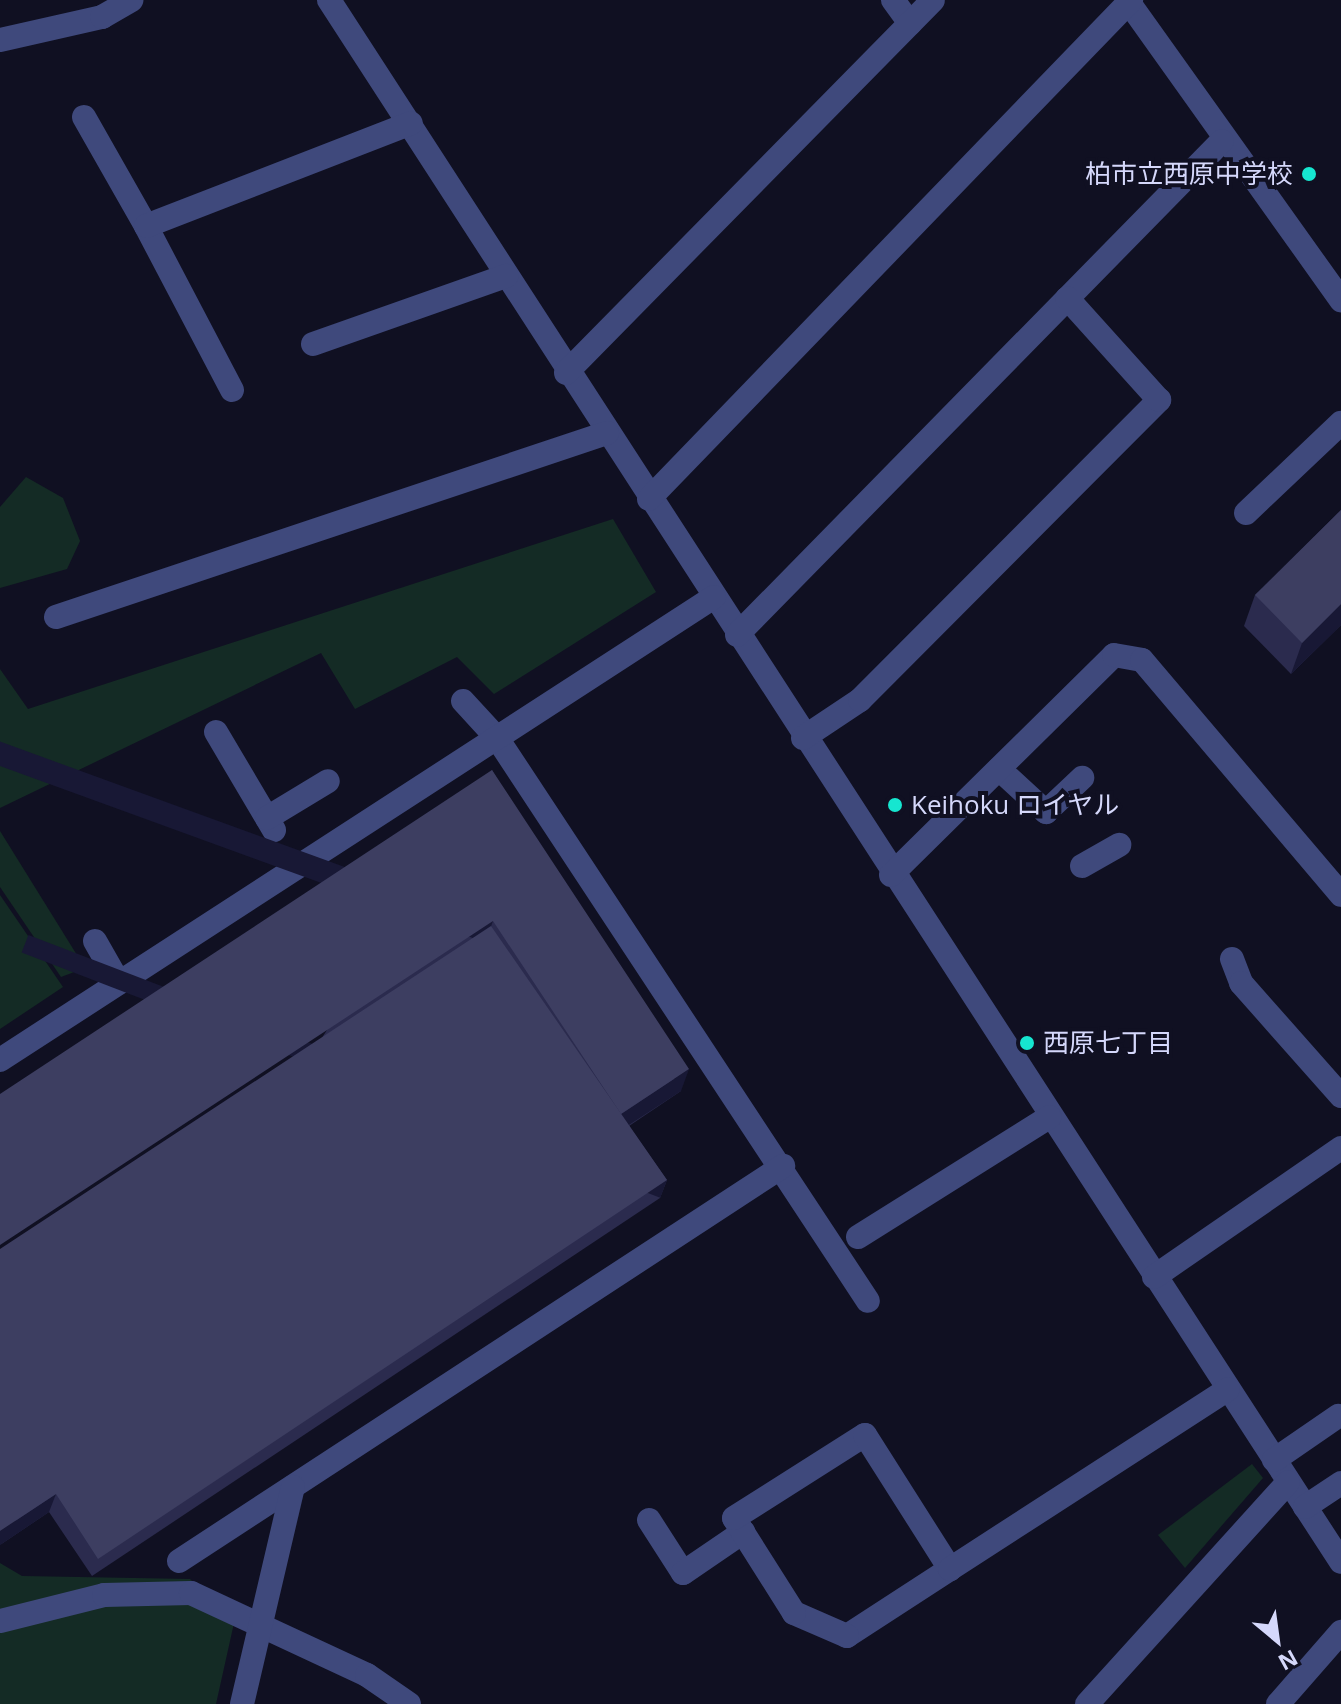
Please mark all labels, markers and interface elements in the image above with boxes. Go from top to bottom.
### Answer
place label: 柏市立西原中学校 [1085,158,1293,190]
marker: 柏市立西原中学校 [1300,165,1318,183]
place label: Keihoku ロイヤル [911,789,1120,821]
marker: Keihoku ロイヤル [886,796,904,814]
place label: 西原七丁目 [1043,1027,1173,1059]
marker: 西原七丁目 [1018,1034,1036,1052]
north arrow [1237,1600,1317,1680]
text: N [1274,1644,1304,1678]

